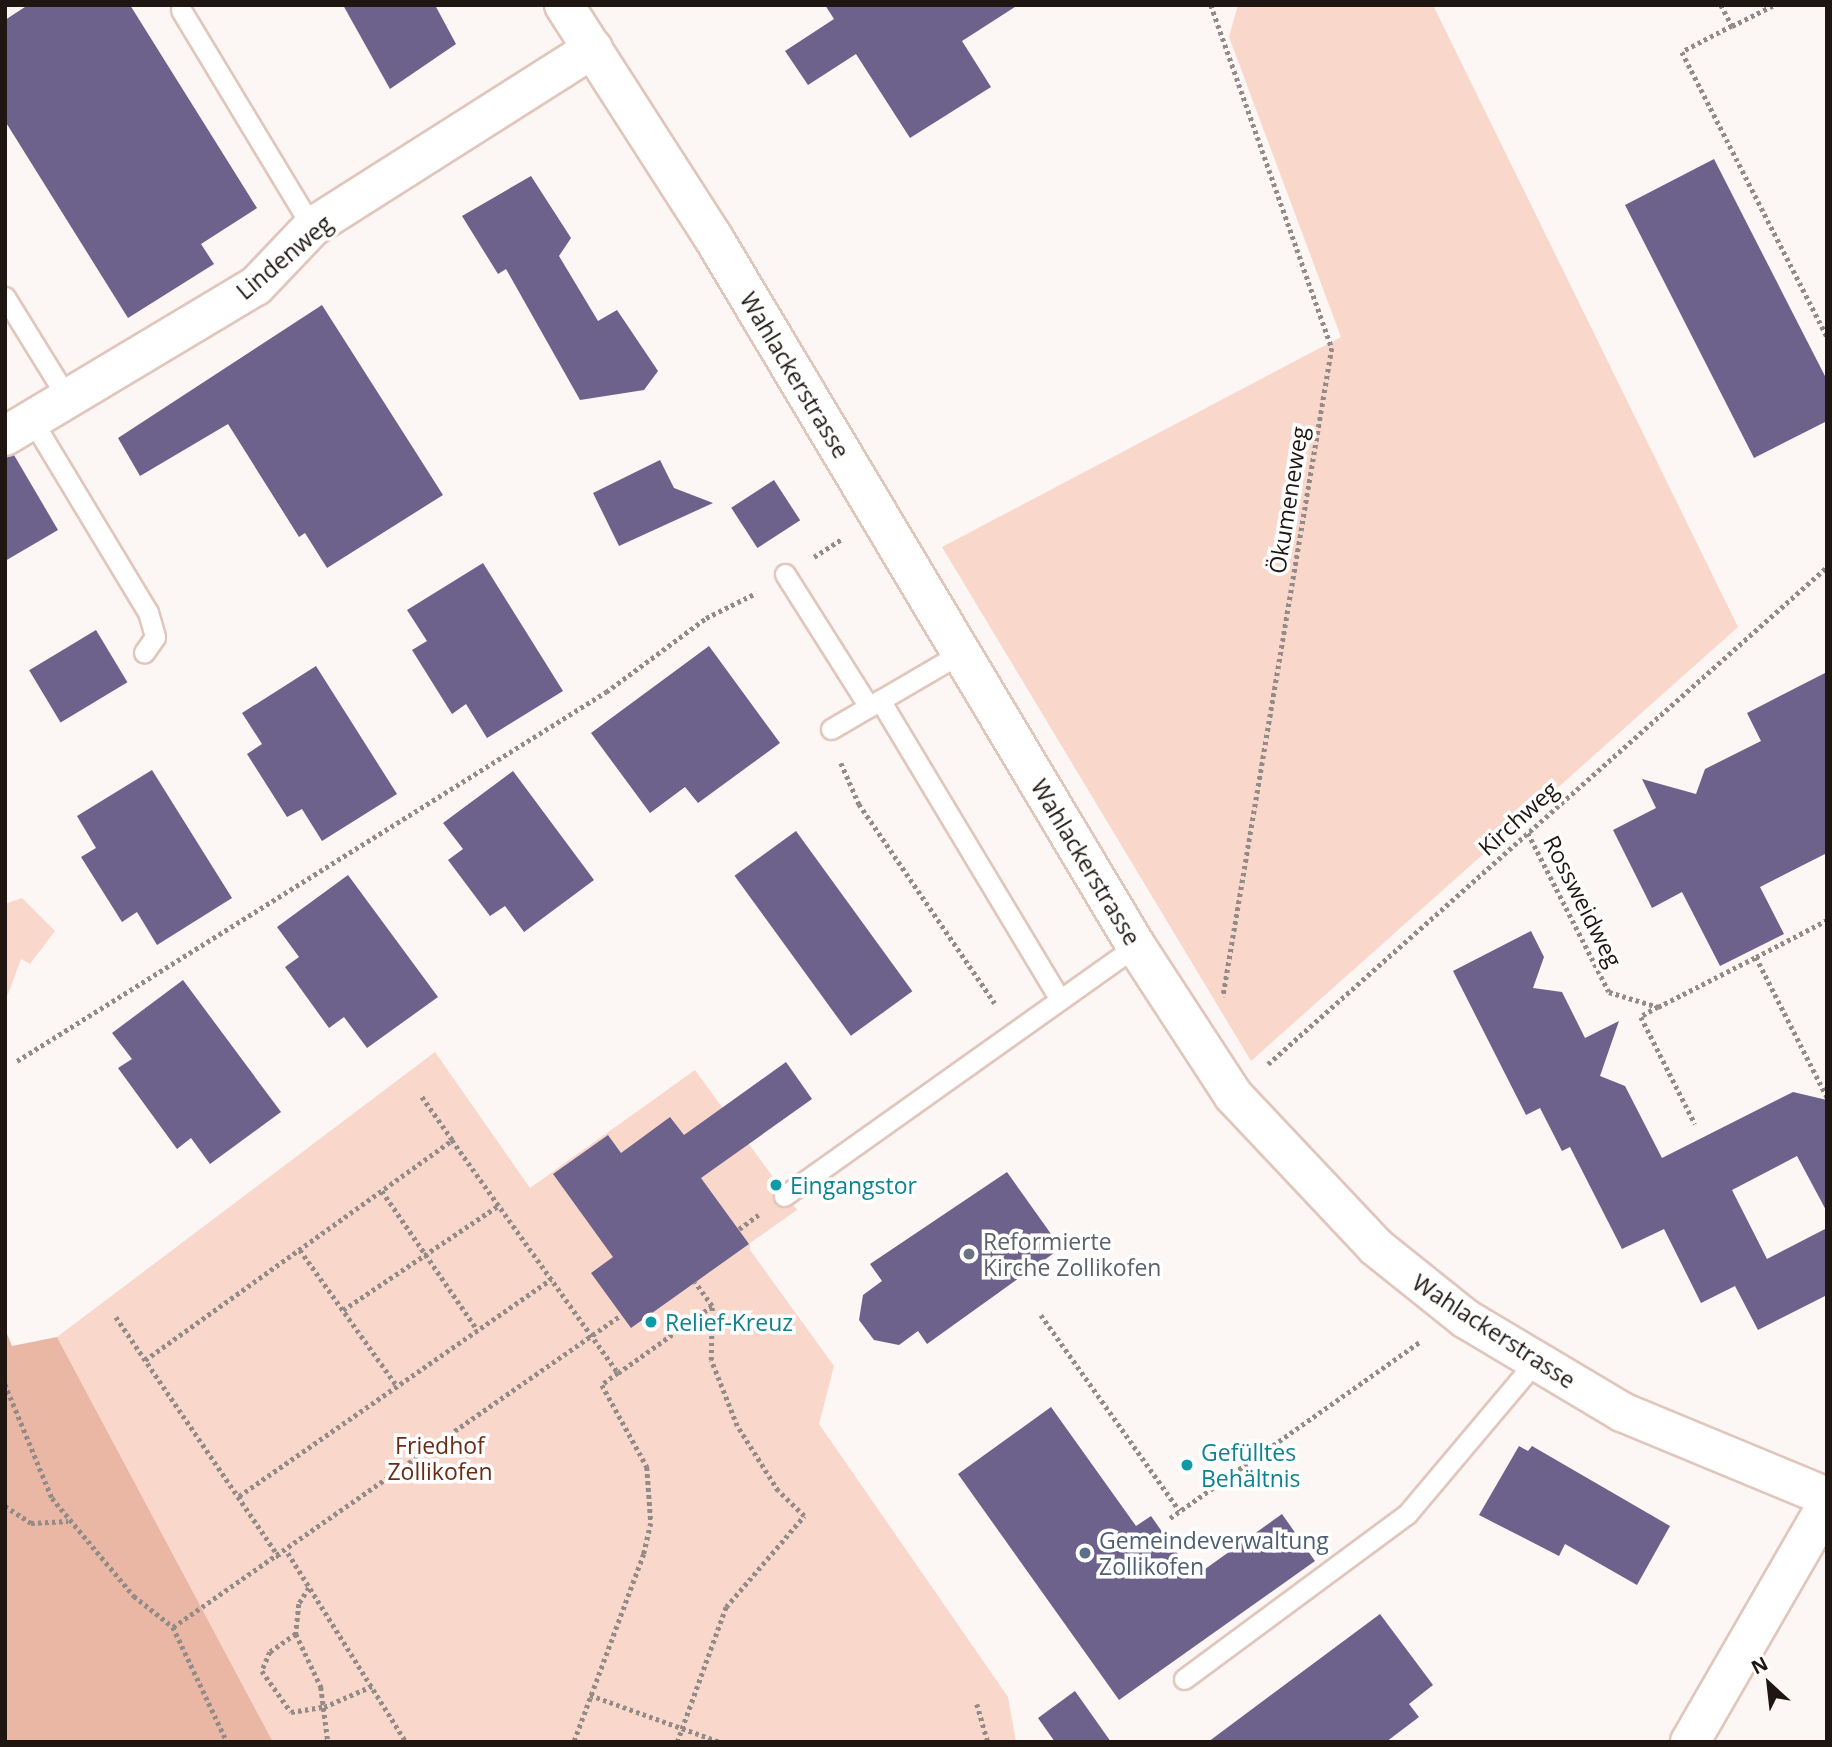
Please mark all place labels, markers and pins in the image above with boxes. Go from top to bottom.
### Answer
place label: Eingangstor [790,1171,917,1199]
marker: Eingangstor [768,1177,784,1193]
place label: Reformierte Kirche Zollikofen [983,1227,1161,1281]
marker: Reformierte Kirche Zollikofen [961,1246,977,1262]
place label: Relief-Kreuz [665,1308,793,1336]
marker: Relief-Kreuz [643,1314,659,1330]
place label: Gefülltes Behältnis [1201,1438,1301,1492]
marker: Gefülltes Behältnis [1179,1457,1195,1473]
place label: Gemeindeverwaltung Zollikofen [1099,1526,1329,1580]
marker: Gemeindeverwaltung Zollikofen [1077,1545,1093,1561]

